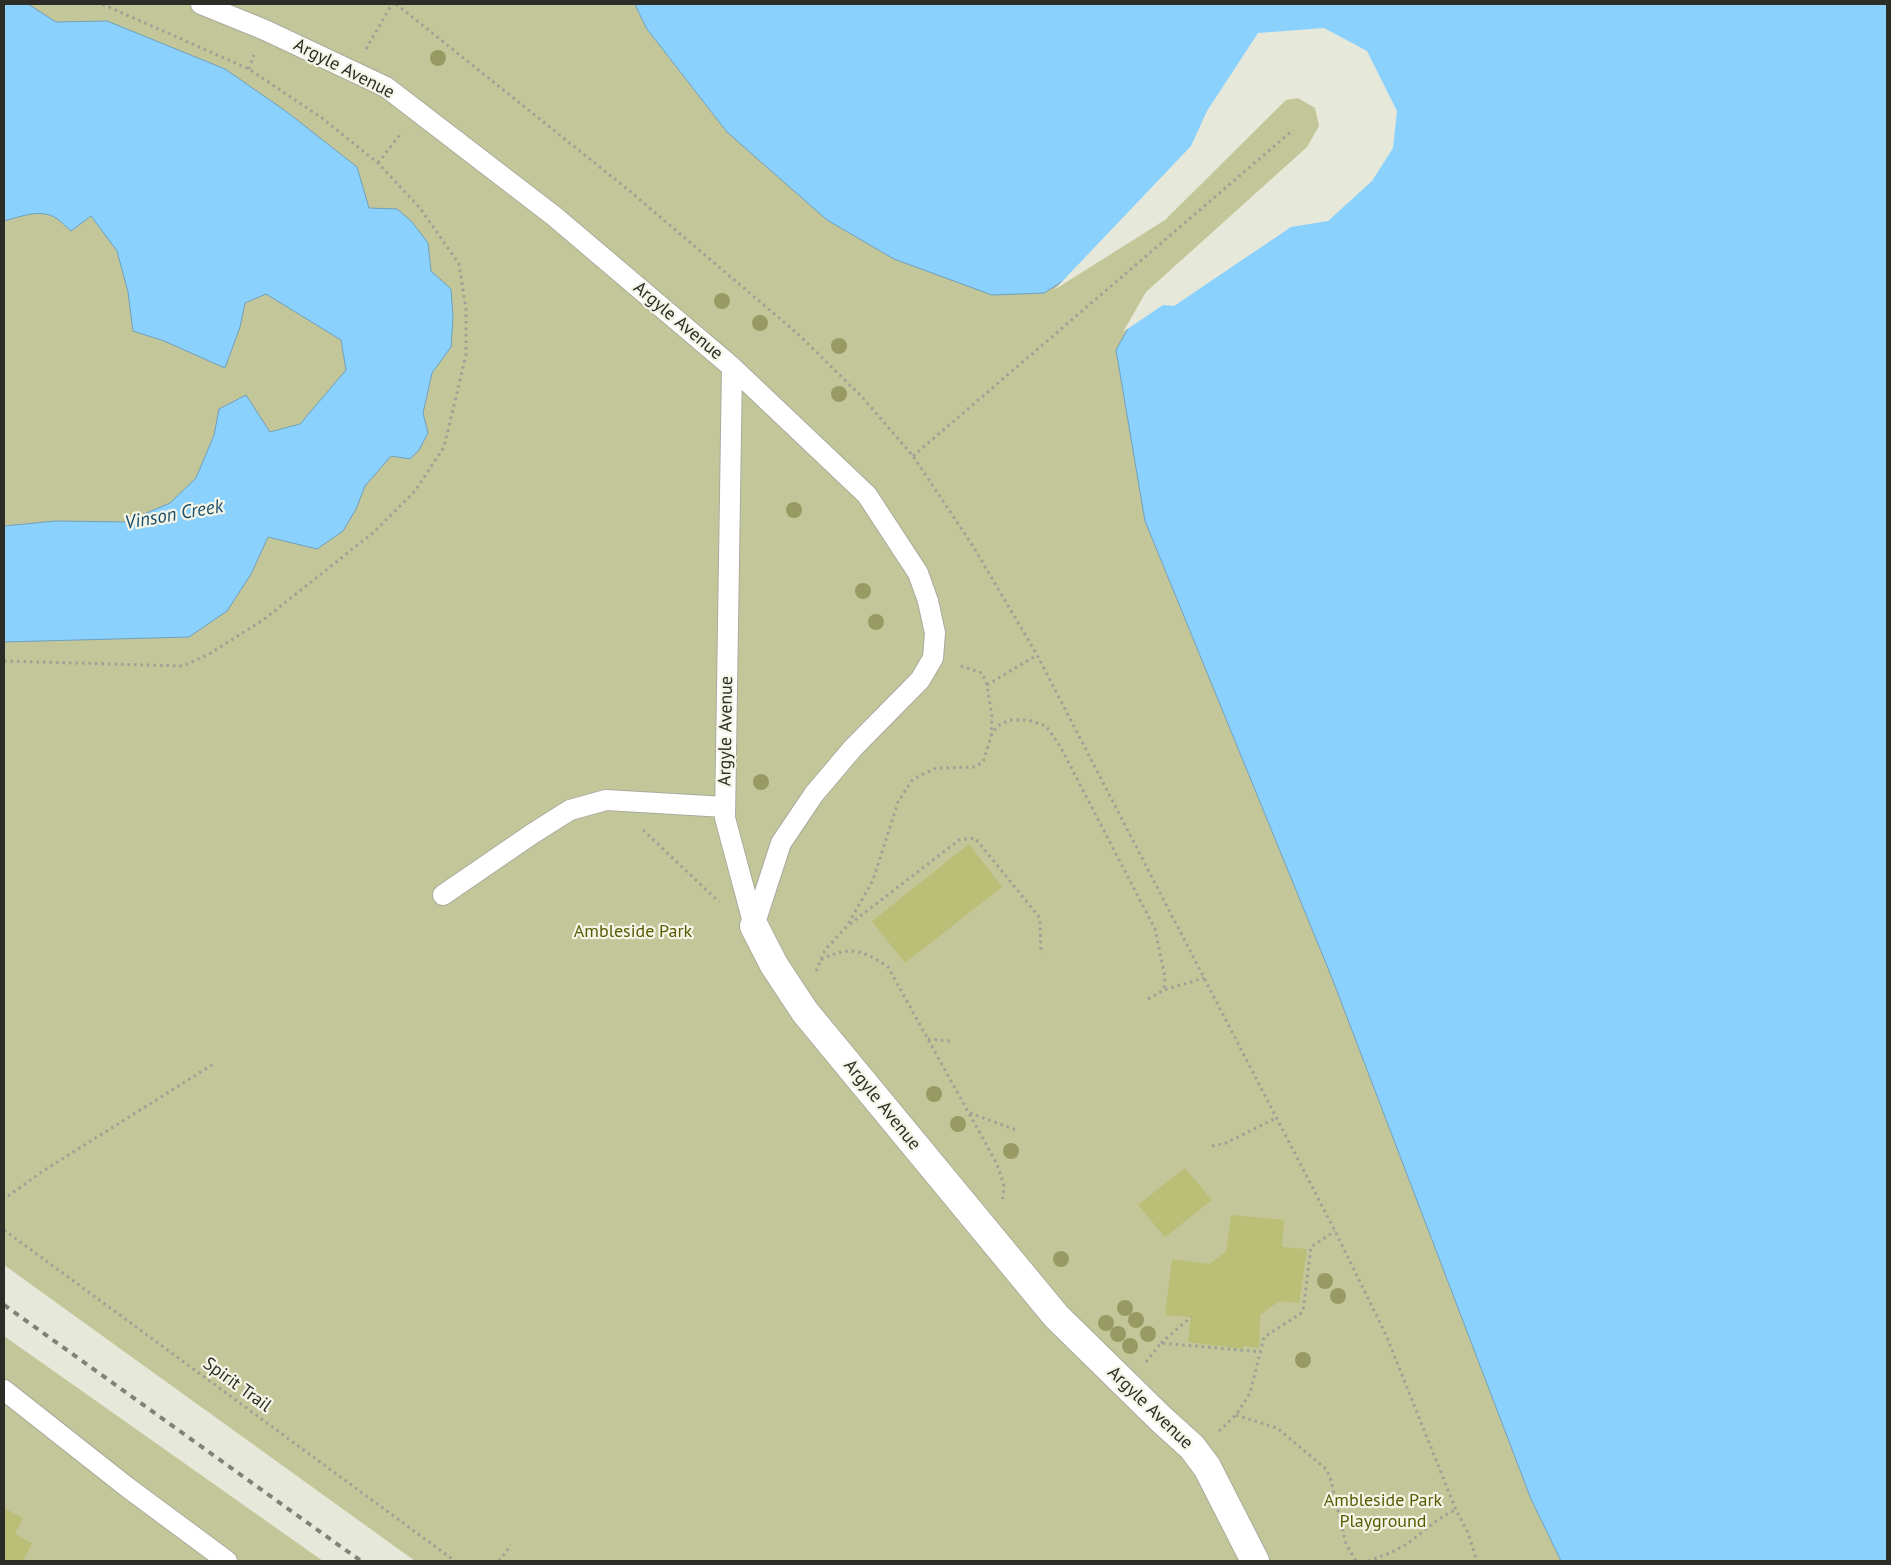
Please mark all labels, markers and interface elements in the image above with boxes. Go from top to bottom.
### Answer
street label: Argyle Avenue [290,34,398,104]
street label: Argyle Avenue [629,277,727,365]
water label: Vinson Creek [123,495,225,535]
street label: Argyle Avenue [714,676,738,786]
park label: Ambleside Park [574,921,692,943]
street label: Argyle Avenue [839,1055,925,1155]
street label: Spirit Trail [199,1353,275,1417]
street label: Argyle Avenue [1103,1362,1197,1454]
park label: Ambleside Park Playground [1324,1490,1442,1532]

